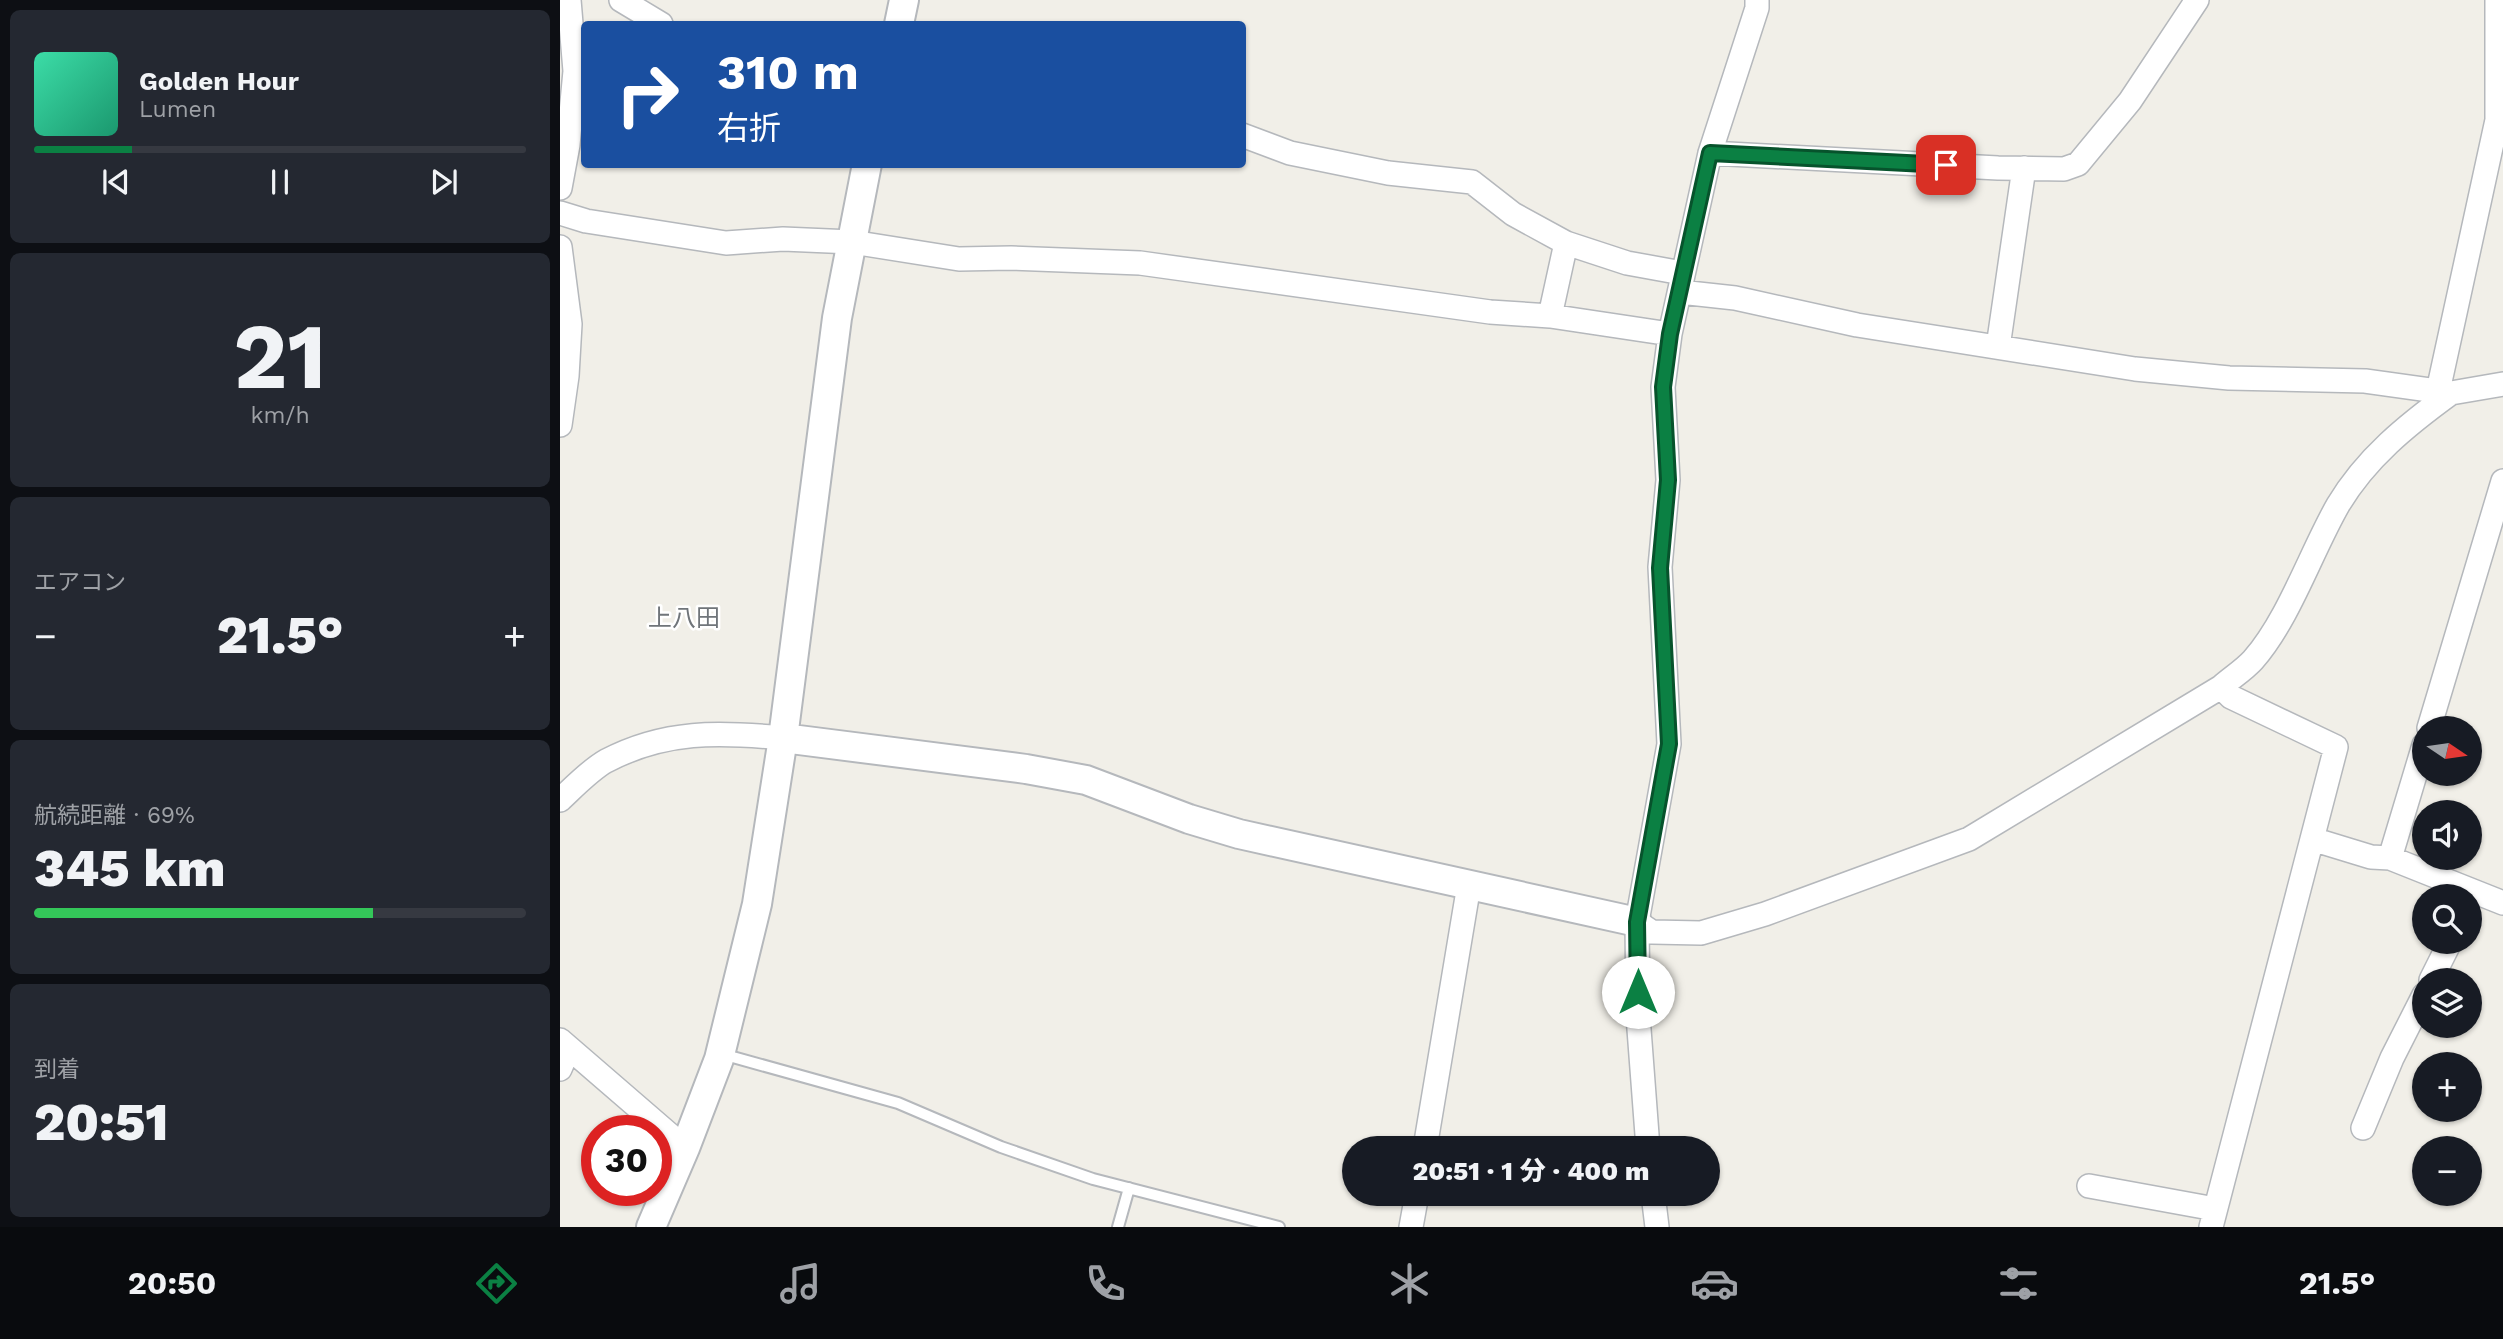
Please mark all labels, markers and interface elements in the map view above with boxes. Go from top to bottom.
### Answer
text: 310 m [717,43,859,101]
icon: right [602,49,693,140]
text: Golden Hour [139,66,299,96]
text: Lumen [139,96,216,123]
text: 右折 [717,109,781,147]
pin [1916,135,1976,195]
icon: arrive [1927,146,1965,184]
icon: previous [97,163,135,201]
icon: pause [261,163,299,201]
icon: next [425,163,463,201]
text: 21 [233,303,327,410]
text: km/h [250,402,310,429]
text: エアコン [34,569,126,596]
district label: 上八田 [648,604,720,632]
text: 21.5° [217,605,343,666]
text: − [34,614,57,658]
text: + [503,614,526,658]
north arrow [2412,716,2482,786]
map controls [2412,716,2482,1206]
button: sound [2412,800,2482,870]
text: 航続距離 · 69% [34,802,195,829]
text: 345 km [34,838,226,899]
button: search [2412,884,2482,954]
position arrow [1601,955,1675,1029]
button: layers [2412,968,2482,1038]
button: + [2412,1052,2482,1122]
text: 到着 [34,1056,80,1083]
text: 20:51 [34,1092,168,1153]
speed limit sign: 30 [581,1115,672,1206]
button: − [2412,1136,2482,1206]
text: 20:51 · 1 分 · 400 m [1413,1156,1649,1186]
icon: directions [472,1259,521,1308]
icon: music [776,1259,825,1308]
icon: phone [1081,1259,1130,1308]
icon: climate [1385,1259,1434,1308]
icon: car [1690,1259,1739,1308]
icon: filters [1994,1259,2043,1308]
text: 20:50 [128,1264,216,1302]
text: 21.5° [2299,1264,2375,1302]

